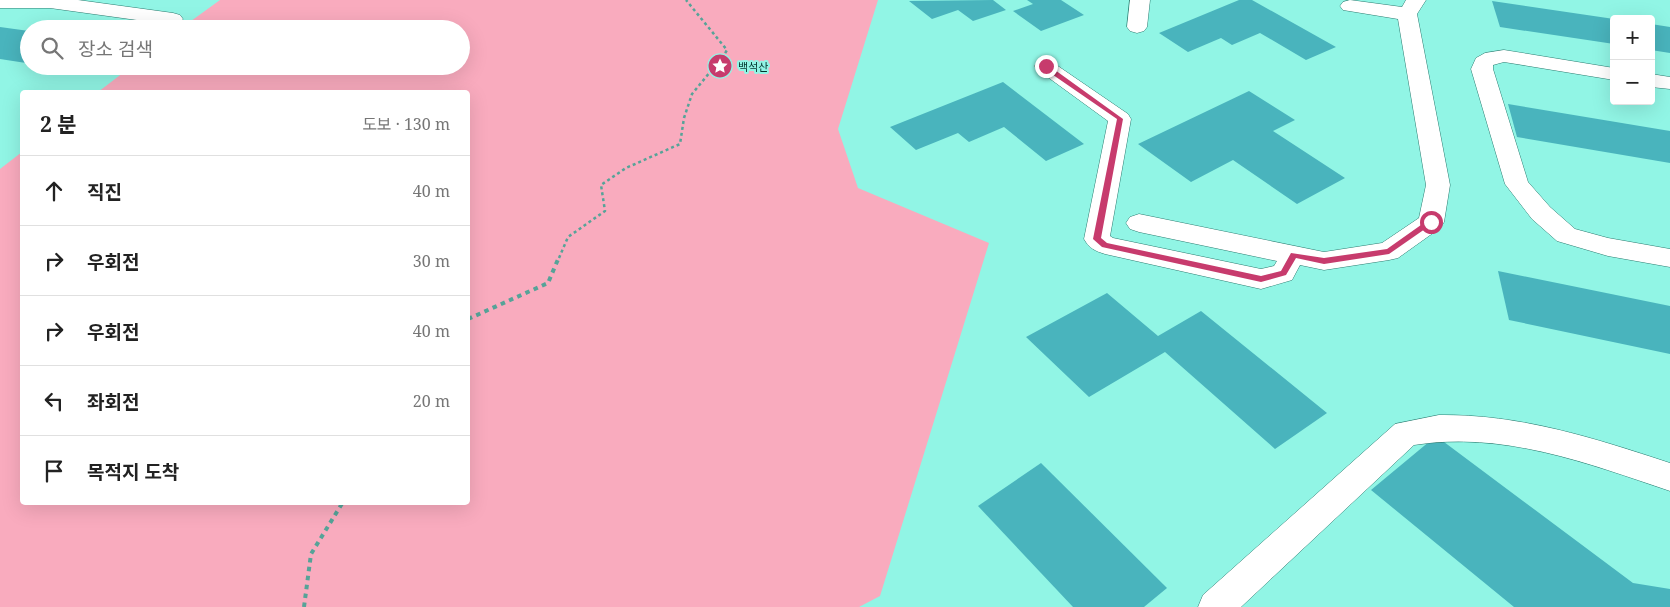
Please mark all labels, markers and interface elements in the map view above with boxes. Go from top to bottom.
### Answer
map controls [1610,15,1655,105]
button: + [1610,15,1655,60]
search box [20,20,470,75]
icon: search [38,34,66,62]
text: 장소 검색 [78,36,153,62]
place icon: 백석산 [707,53,733,79]
route end [1035,55,1058,78]
place label: 백석산 [738,59,768,74]
button: − [1610,60,1655,105]
text: 2 분 [40,110,77,138]
text: 도보 · 130 m [362,113,450,135]
icon: ahead [40,177,68,205]
text: 직진 [87,179,122,205]
text: 40 m [413,180,450,202]
route start [1420,211,1443,234]
icon: right [40,247,68,275]
text: 우회전 [87,249,139,275]
text: 30 m [413,250,450,272]
icon: right [40,317,68,345]
text: 우회전 [87,319,139,345]
text: 40 m [413,320,450,342]
icon: left [40,387,68,415]
text: 좌회전 [87,389,139,415]
text: 20 m [413,390,450,412]
icon: arrive [40,457,68,485]
text: 목적지 도착 [87,459,179,485]

